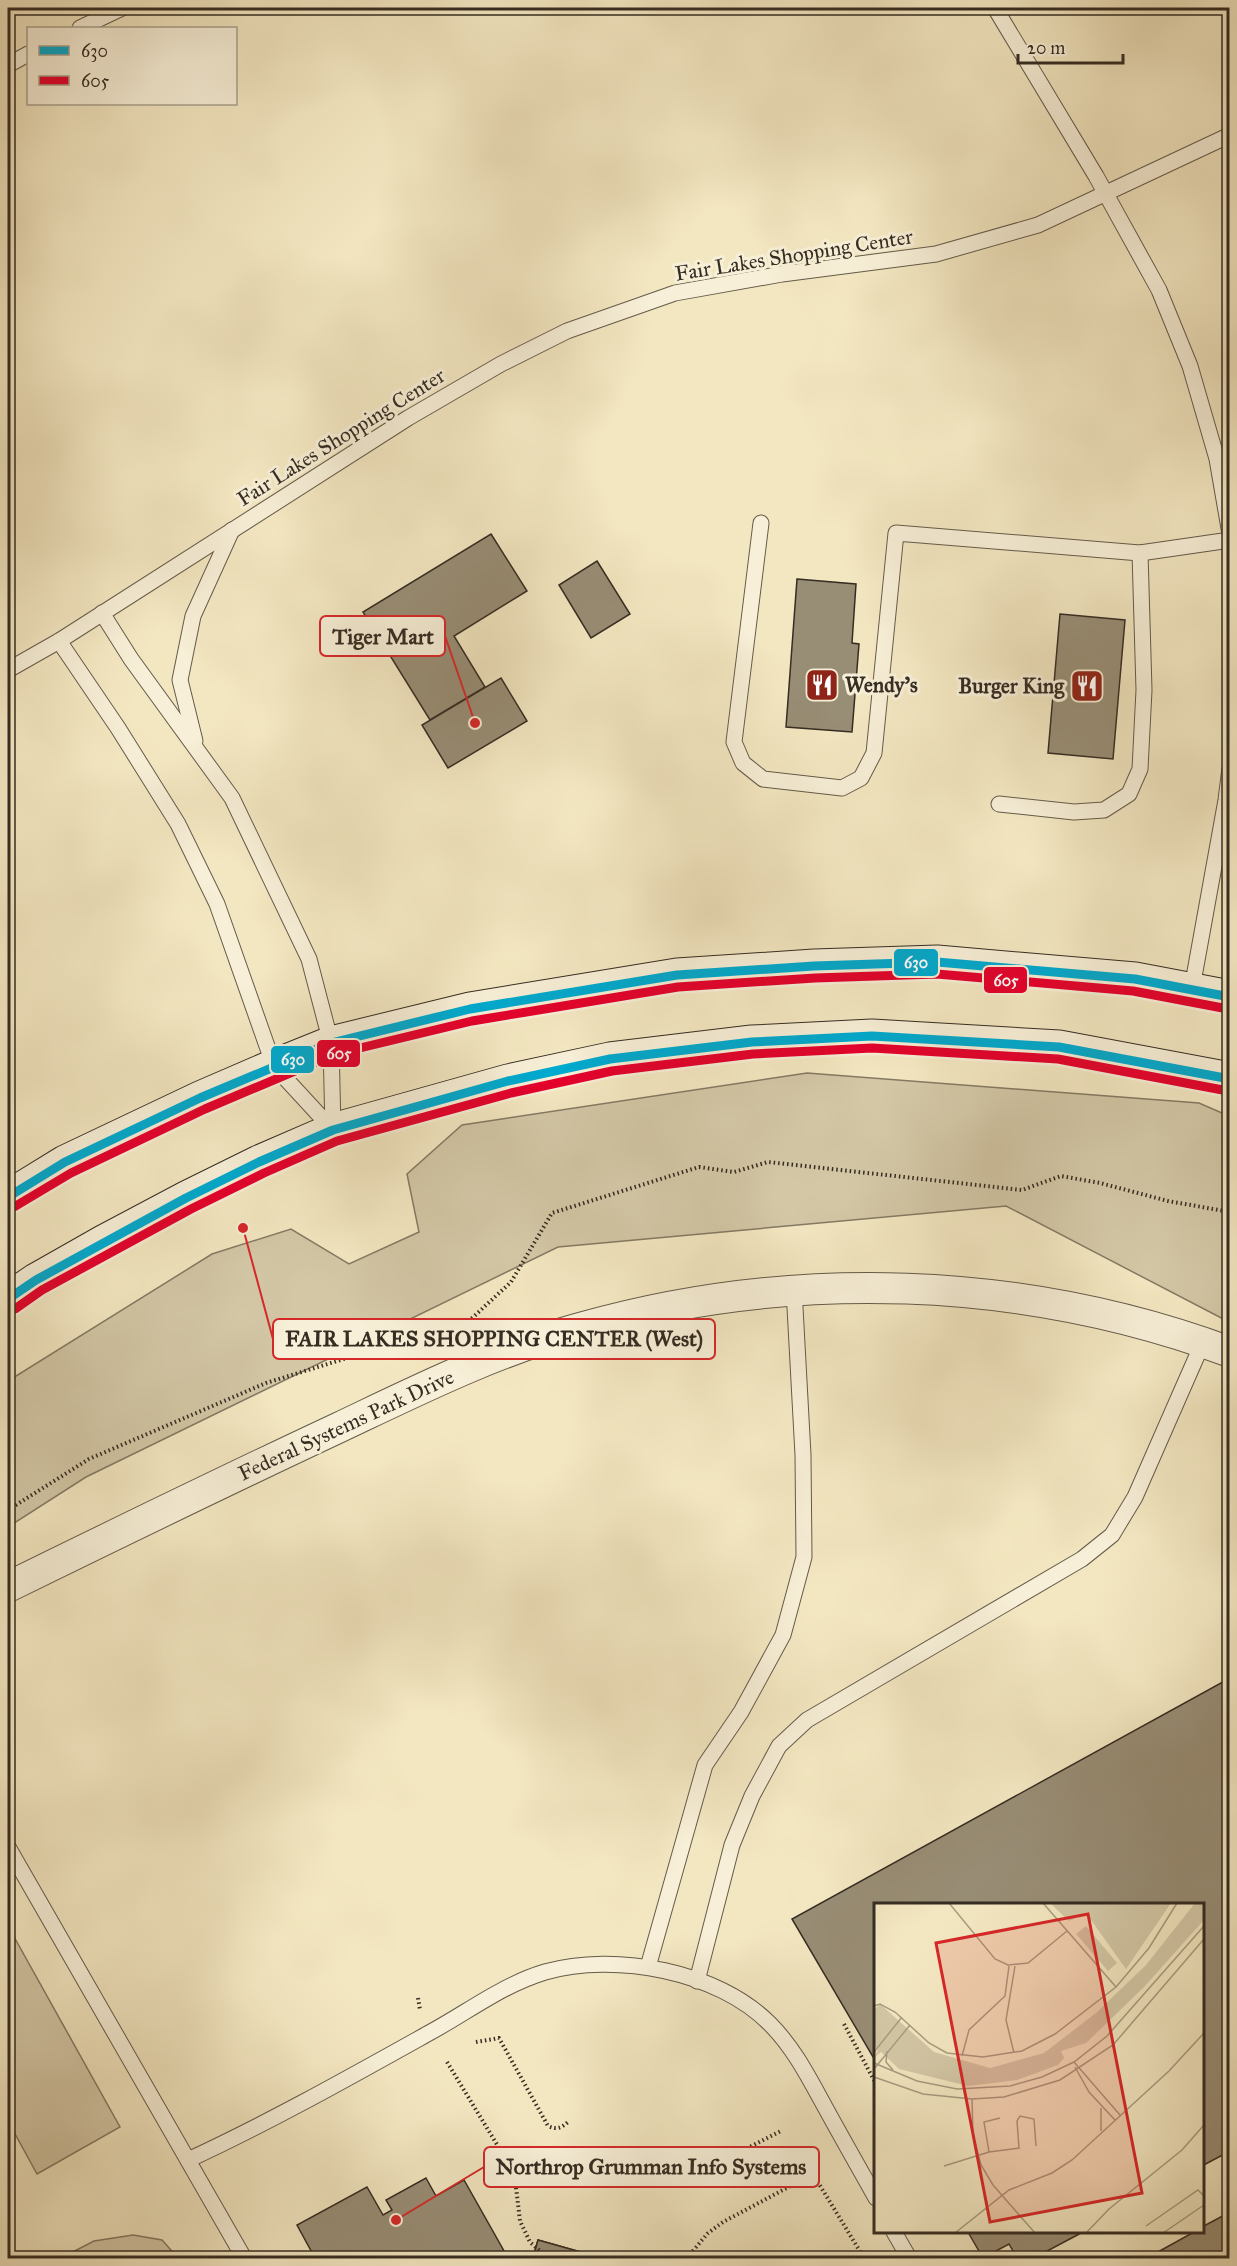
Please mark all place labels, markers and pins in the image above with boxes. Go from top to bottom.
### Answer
callout: Tiger Mart [320,616,445,656]
restaurant icon: Wendy's [804,667,840,703]
restaurant icon: Burger King [1069,668,1105,704]
place label: Wendy's [845,672,918,698]
place label: Burger King [958,673,1065,699]
callout: FAIR LAKES SHOPPING CENTER (West) [273,1319,715,1359]
callout: Northrop Grumman Info Systems [484,2147,819,2187]

